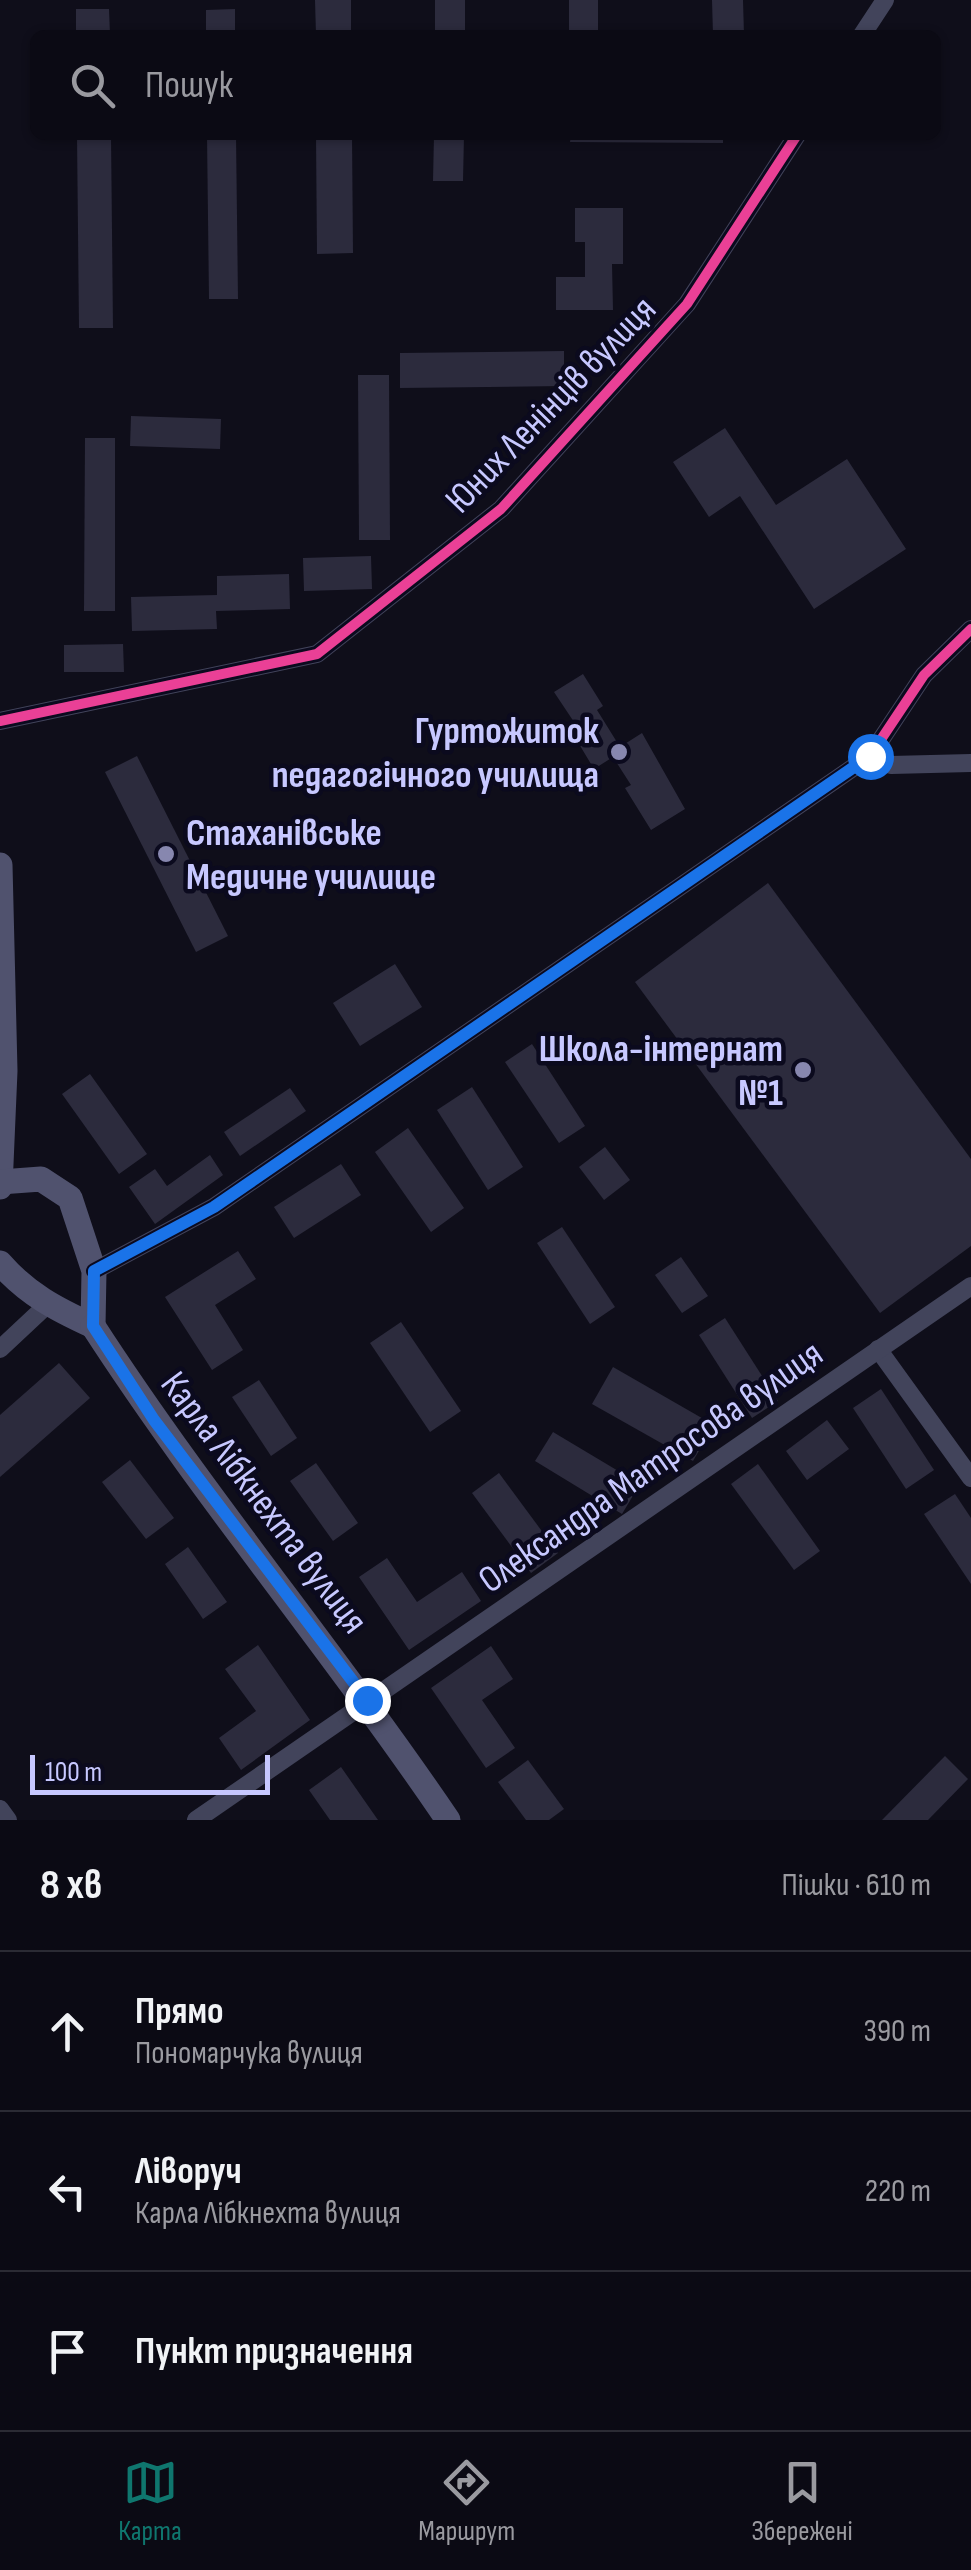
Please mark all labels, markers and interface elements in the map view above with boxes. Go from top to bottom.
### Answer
search box [30,30,941,140]
icon: search [65,58,120,113]
text: Пошук [145,63,233,108]
street label: Юних Ленінців вулиця [436,288,666,523]
place label: Гуртожиток педагогічного училища [272,709,599,798]
route start [848,734,894,780]
marker: Гуртожиток педагогічного училища [608,741,630,763]
place label: Стаханівське Медичне училище [186,811,436,900]
marker: Стаханівське Медичне училище [155,843,177,865]
place label: Школа-інтернат №1 [539,1027,783,1116]
marker: Школа-інтернат №1 [792,1059,814,1081]
street label: Олександра Матросова вулиця [470,1331,831,1603]
street label: Карла Лібкнехта вулиця [151,1363,377,1643]
route end [345,1678,391,1724]
scale bar [30,1750,270,1794]
text: 100 m [45,1756,102,1789]
text: 8 хв [40,1860,102,1911]
text: Пішки · 610 m [781,1866,931,1905]
text: Прямо [135,1989,224,2034]
icon: ahead [40,2004,95,2059]
text: 390 m [864,2012,931,2051]
text: Пономарчука вулиця [135,2034,363,2073]
text: Ліворуч [135,2149,242,2194]
icon: left [40,2164,95,2219]
text: 220 m [865,2172,931,2211]
text: Карла Лібкнехта вулиця [135,2194,401,2233]
icon: arrive [40,2324,95,2379]
text: Пункт призначення [135,2329,413,2374]
tab: Карта [118,2455,182,2548]
tab: Маршрут [418,2455,515,2548]
tab: Збережені [752,2455,853,2548]

